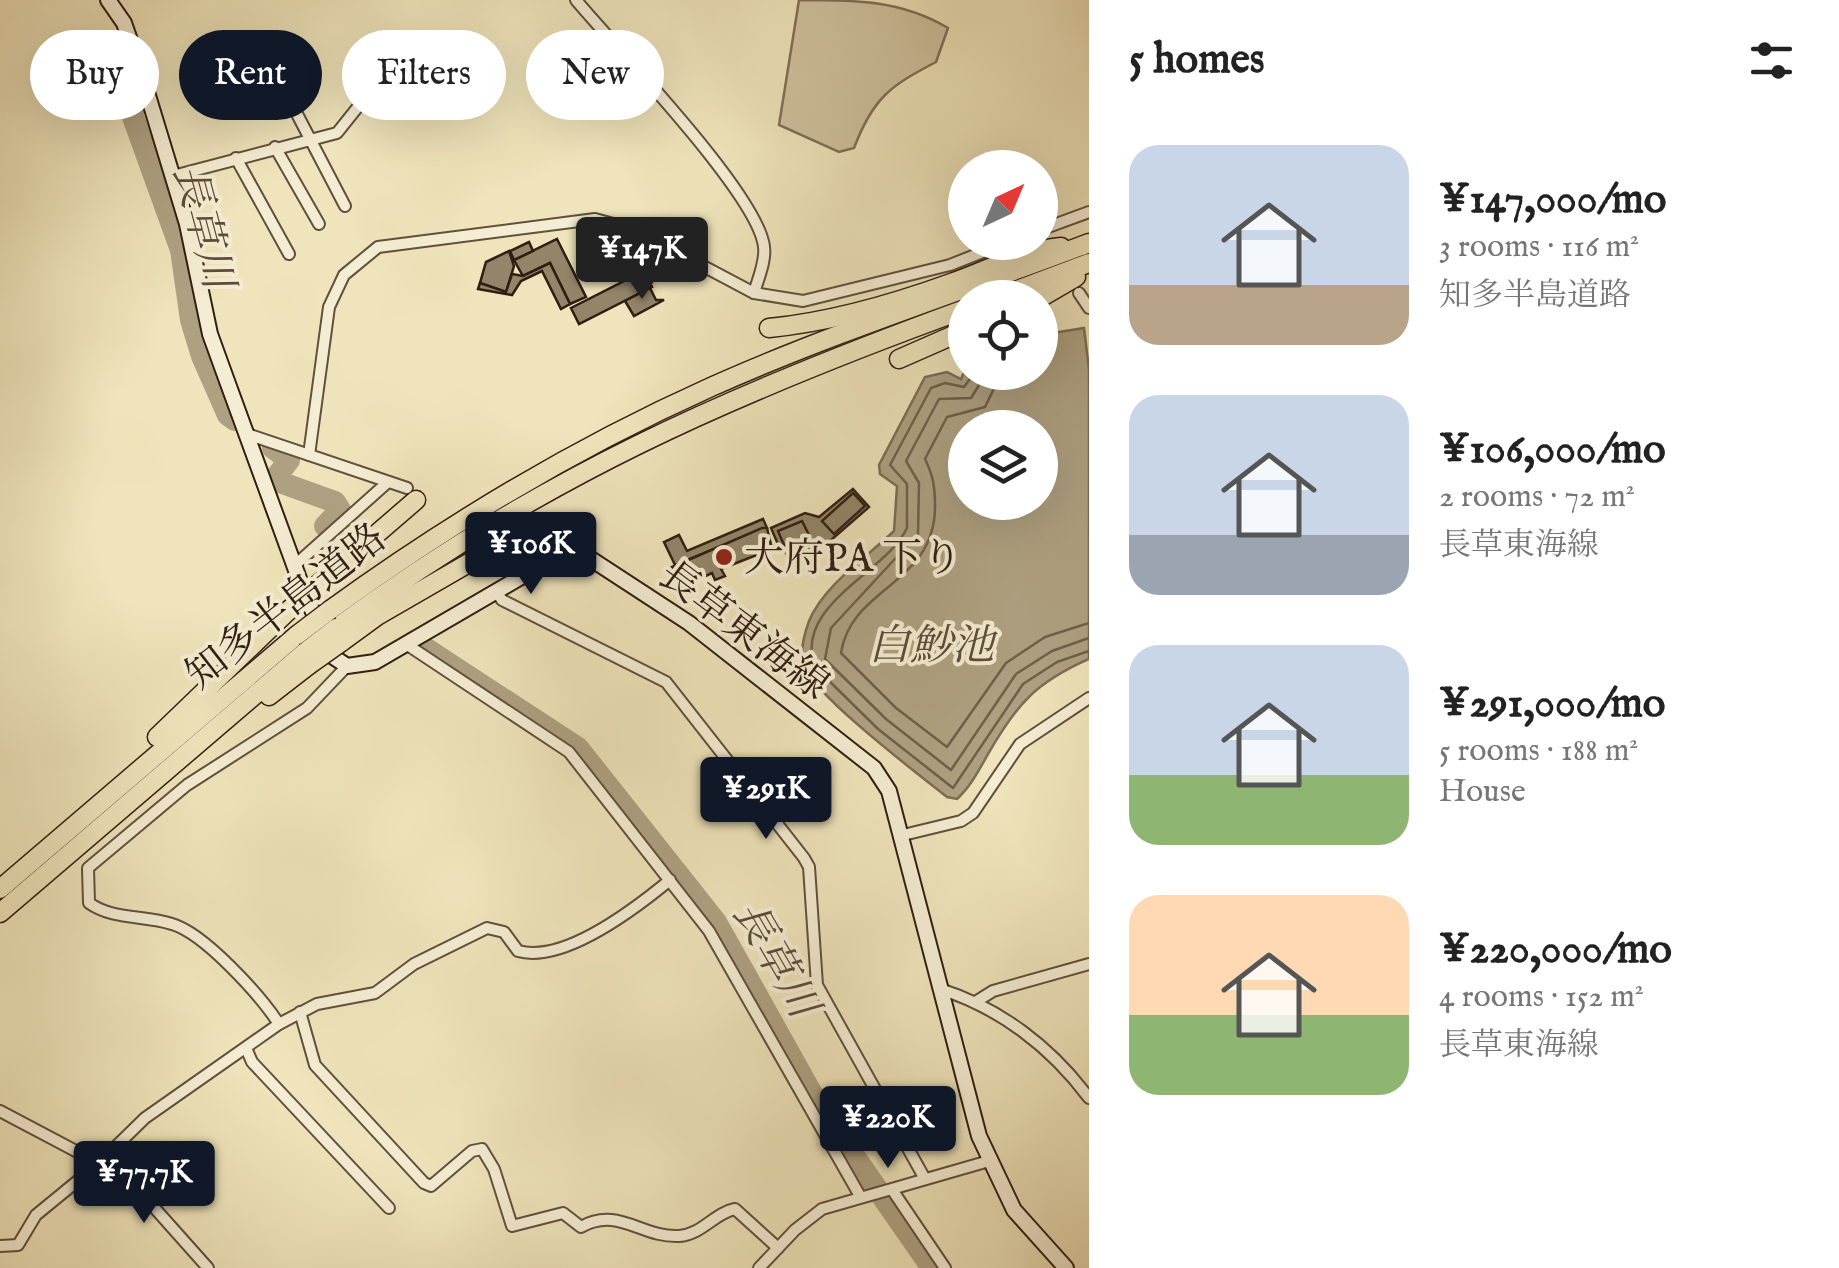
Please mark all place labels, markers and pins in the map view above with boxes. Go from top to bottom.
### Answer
pin: ¥147K [572,217,712,302]
pin: ¥106K [461,512,601,597]
place label: 大府PA 下り [744,535,962,586]
marker: 大府PA 下り [713,546,735,568]
pin: ¥291K [696,757,836,842]
pin: ¥220K [818,1086,958,1171]
pin: ¥77.7K [63,1141,225,1226]

